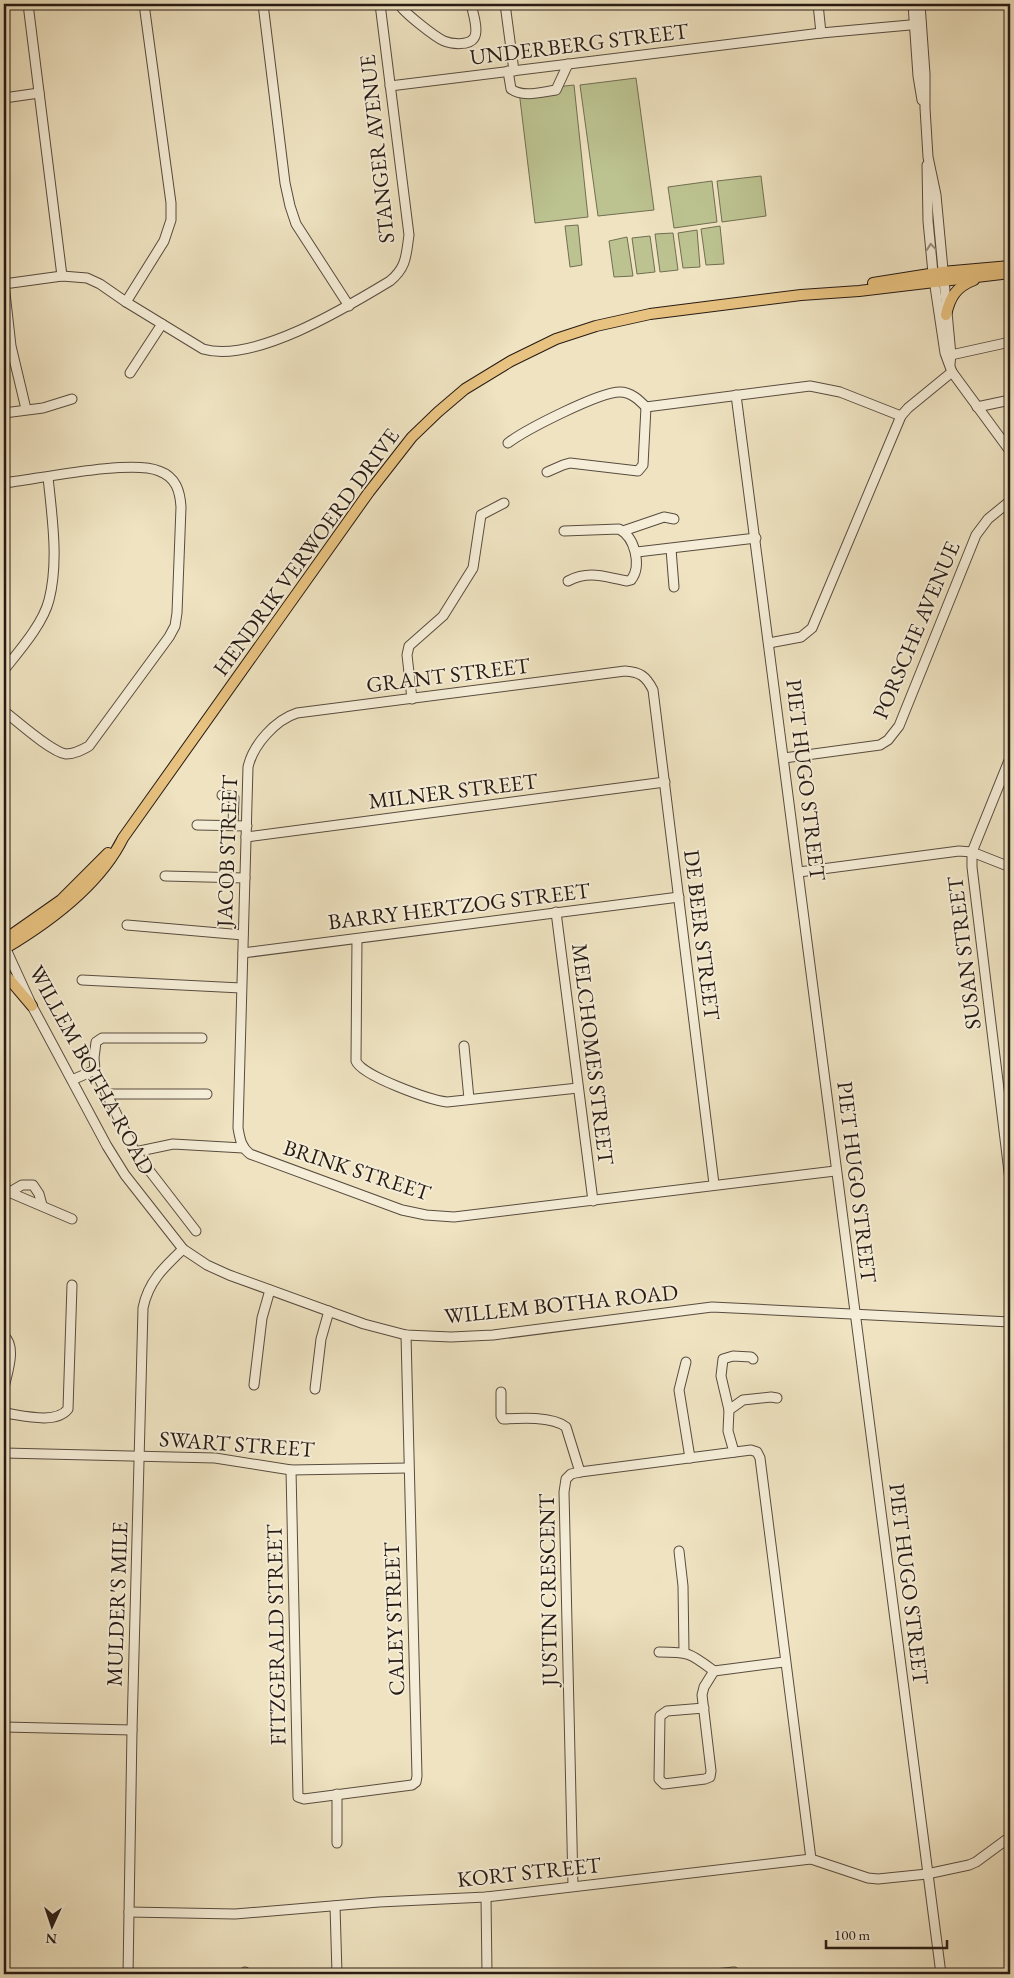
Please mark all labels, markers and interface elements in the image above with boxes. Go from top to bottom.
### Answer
street label: UNDERBERG STREET [468,16,690,72]
street label: STANGER AVENUE [353,53,401,245]
one-way arrow [926,243,937,251]
street label: HENDRIK VERWOERD DRIVE [206,422,406,682]
street label: PORSCHE AVENUE [865,537,967,723]
street label: GRANT STREET [365,651,532,699]
street label: PIET HUGO STREET [779,678,833,883]
street label: MILNER STREET [367,766,540,816]
street label: JACOB STREET [210,774,244,929]
street label: DE BEER STREET [677,848,727,1022]
street label: BARRY HERTZOG STREET [326,875,592,936]
street label: SUSAN STREET [940,875,988,1031]
street label: MELCHOMES STREET [565,942,621,1166]
street label: WILLEM BOTHA ROAD [22,960,162,1180]
street label: PIET HUGO STREET [830,1080,884,1285]
street label: BRINK STREET [280,1133,435,1208]
street label: WILLEM BOTHA ROAD [443,1277,679,1331]
street label: SWART STREET [158,1424,316,1464]
street label: PIET HUGO STREET [882,1482,936,1687]
street label: JUSTIN CRESCENT [532,1493,564,1688]
street label: MULDER'S MILE [100,1521,134,1687]
street label: FITZGERALD STREET [260,1524,292,1746]
street label: CALEY STREET [377,1542,411,1696]
street label: KORT STREET [456,1850,603,1894]
north arrow [28,1900,78,1950]
scale bar [826,1918,948,1950]
text: 100 m [834,1925,871,1944]
text: N [45,1930,57,1948]

